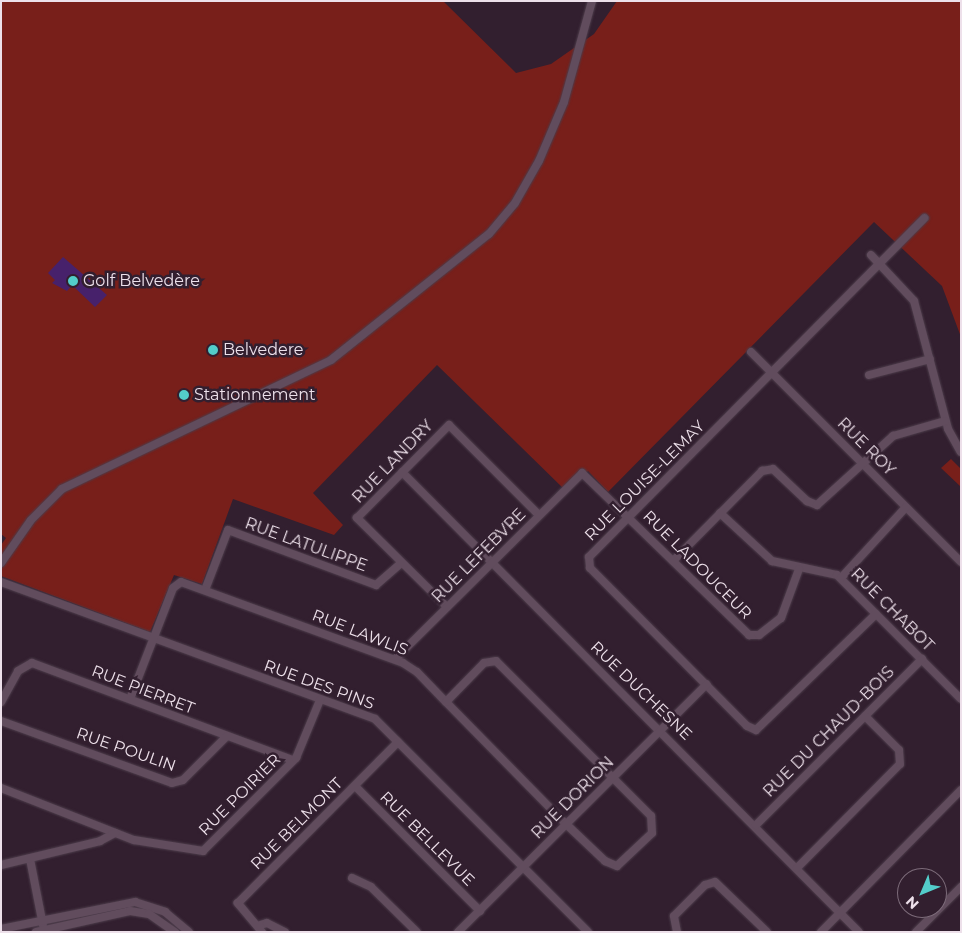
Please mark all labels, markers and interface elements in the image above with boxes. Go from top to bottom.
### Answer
place label: Golf Belvedère [83,271,200,291]
marker: Golf Belvedère [67,275,79,287]
place label: Belvedere [223,340,304,360]
marker: Belvedere [207,344,219,356]
place label: Stationnement [194,385,316,405]
marker: Stationnement [178,389,190,401]
street label: RUE ROY [833,414,899,480]
street label: RUE LANDRY [349,417,437,507]
street label: RUE LOUISE-LEMAY [581,417,709,545]
street label: RUE LEFEBVRE [428,505,530,607]
street label: RUE LADOUCEUR [639,507,755,623]
street label: RUE LATULIPPE [242,514,370,576]
street label: RUE CHABOT [847,565,937,655]
street label: RUE LAWLIS [309,606,411,660]
street label: RUE DUCHESNE [586,638,696,744]
street label: RUE DES PINS [261,656,377,714]
street label: RUE PIERRET [89,662,197,718]
street label: RUE DU CHAUD-BOIS [760,663,898,801]
street label: RUE POULIN [74,724,178,776]
street label: RUE POIRIER [195,750,285,840]
street label: RUE DORION [528,753,618,843]
street label: RUE BELMONT [247,774,347,874]
street label: RUE BELLEVUE [376,788,478,890]
north arrow [897,868,947,918]
text: N [902,893,922,913]

